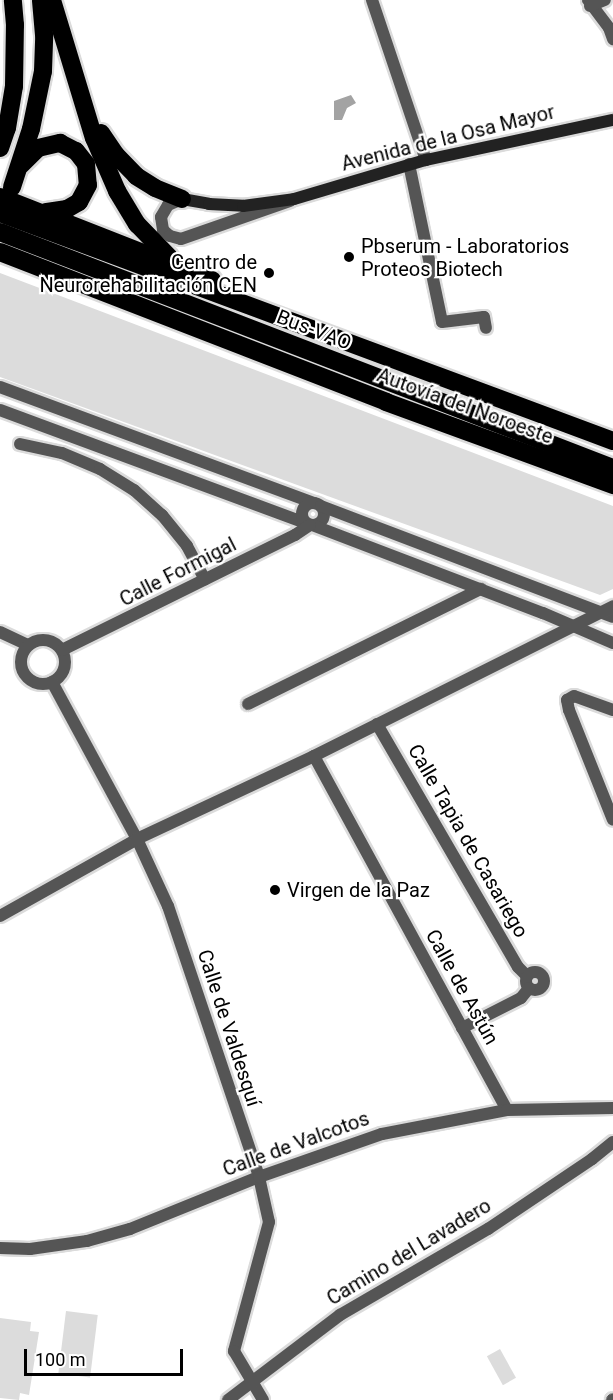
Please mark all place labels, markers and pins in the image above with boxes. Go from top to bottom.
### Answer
place label: Pbserum - Laboratorios Proteos Biotech [361,234,569,281]
place label: Centro de Neurorehabilitación CEN [39,250,257,297]
marker: Pbserum - Laboratorios Proteos Biotech [342,250,356,264]
marker: Centro de Neurorehabilitación CEN [262,266,276,280]
place label: Virgen de la Paz [287,878,430,902]
marker: Virgen de la Paz [268,883,282,897]

